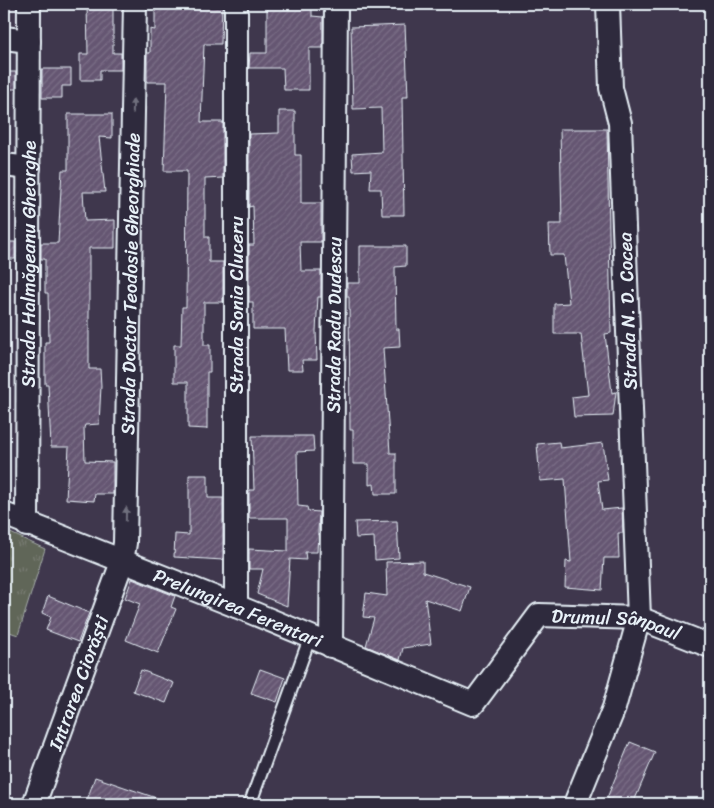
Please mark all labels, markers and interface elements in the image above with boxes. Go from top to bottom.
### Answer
one-way arrow [129,98,137,114]
street label: Strada Doctor Teodosie Gheorghiade [111,132,150,435]
street label: Strada Halmăgeanu Gheorghe [12,141,45,387]
street label: Strada Sonia Cluceru [220,216,253,394]
street label: Strada N. D. Cocea [608,231,647,390]
street label: Strada Radu Dudescu [317,237,351,413]
one-way arrow [122,505,130,521]
street label: Prelungirea Ferentari [148,559,328,657]
street label: Drumul Sânpaul [551,599,686,650]
street label: Intrarea Ciorăști [38,610,119,756]

